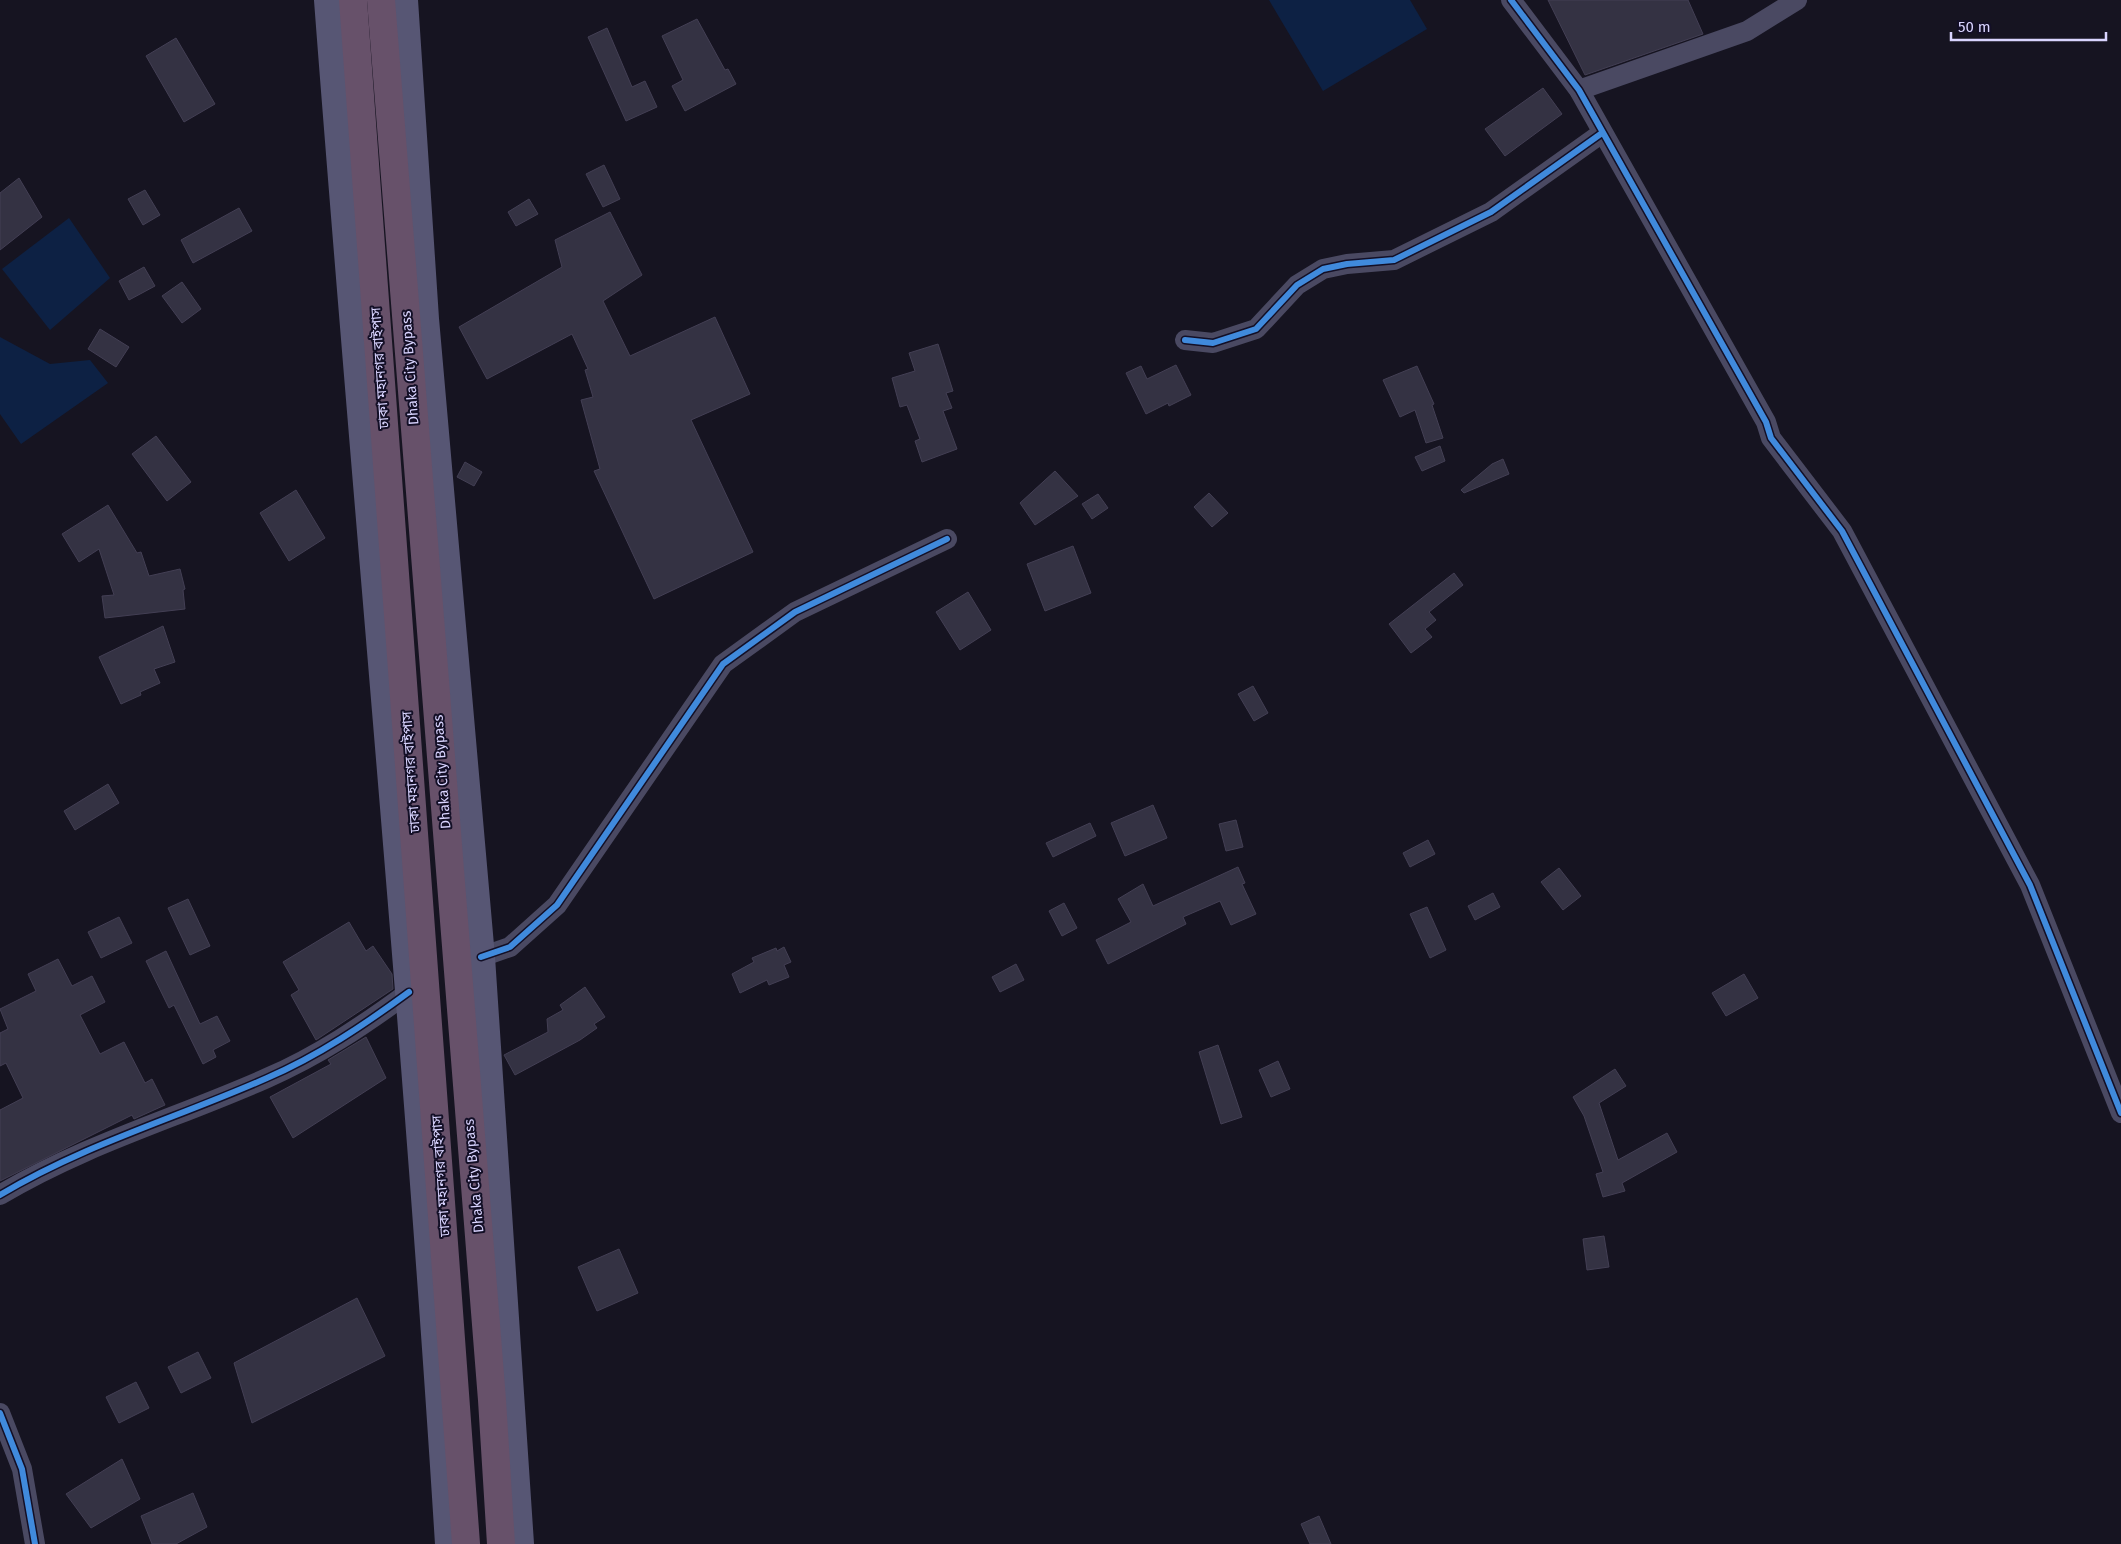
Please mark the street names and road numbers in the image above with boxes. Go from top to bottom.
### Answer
street label: ঢাকা মহানগর বাইপাস [367,307,393,430]
street label: Dhaka City Bypass [397,310,422,426]
street label: ঢাকা মহানগর বাইপাস [398,711,424,834]
street label: Dhaka City Bypass [429,714,454,830]
street label: ঢাকা মহানগর বাইপাস [428,1115,454,1238]
street label: Dhaka City Bypass [461,1118,487,1234]

